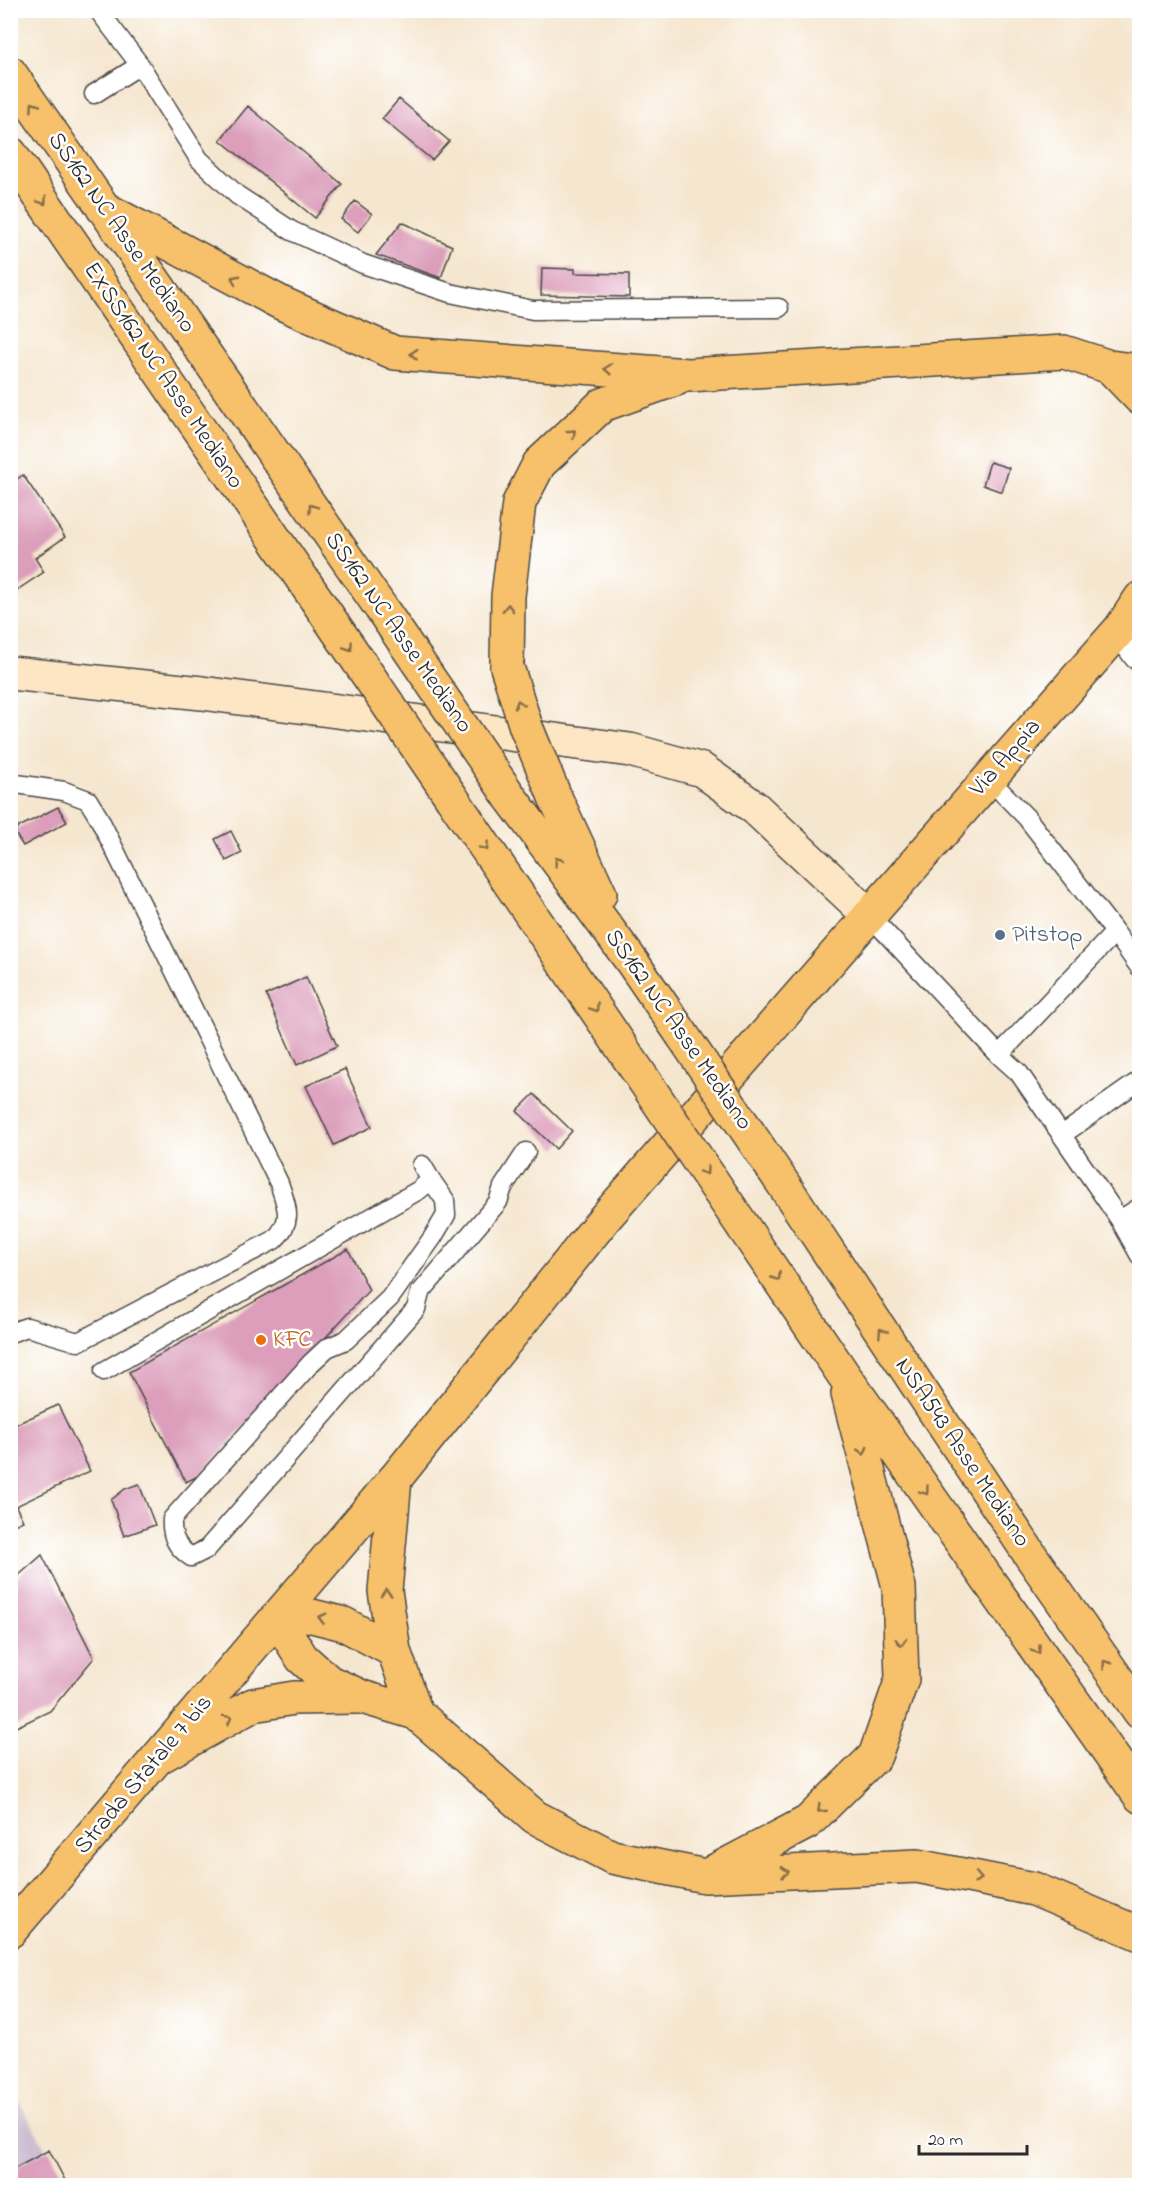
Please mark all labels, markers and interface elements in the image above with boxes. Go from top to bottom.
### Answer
one-way arrow [30,102,41,113]
street label: SS162 NC Asse Mediano [38,125,204,341]
one-way arrow [36,195,47,206]
street label: EXSS162 NC Asse Mediano [74,256,252,496]
one-way arrow [231,275,242,286]
one-way arrow [409,348,419,361]
one-way arrow [604,363,613,376]
one-way arrow [566,429,576,440]
one-way arrow [308,504,319,515]
street label: SS162 NC Asse Mediano [315,525,481,741]
one-way arrow [502,604,514,613]
one-way arrow [342,641,353,652]
one-way arrow [514,699,526,710]
street label: Via Appia [961,711,1050,806]
one-way arrow [478,840,489,851]
one-way arrow [554,857,565,868]
place label: Pitstop [1012,918,1083,953]
street label: SS162 NC Asse Mediano [595,922,761,1138]
marker: Pitstop [993,928,1007,942]
one-way arrow [588,1001,599,1012]
one-way arrow [698,1164,709,1175]
one-way arrow [770,1270,781,1281]
place label: KFC [273,1323,311,1358]
one-way arrow [878,1328,889,1339]
marker: KFC [254,1333,268,1347]
street label: NSA543 Asse Mediano [885,1351,1039,1555]
one-way arrow [856,1446,869,1456]
one-way arrow [918,1484,929,1495]
one-way arrow [380,1589,393,1598]
one-way arrow [317,1613,327,1626]
one-way arrow [894,1637,907,1646]
one-way arrow [1030,1644,1041,1655]
one-way arrow [1102,1660,1113,1671]
street label: Strada Statale 7 bis [66,1687,222,1863]
one-way arrow [222,1715,232,1726]
one-way arrow [818,1802,829,1813]
one-way arrow [780,1866,789,1879]
one-way arrow [973,1871,983,1884]
scale bar [919,2118,1027,2156]
text: 20 m [928,2128,963,2154]

